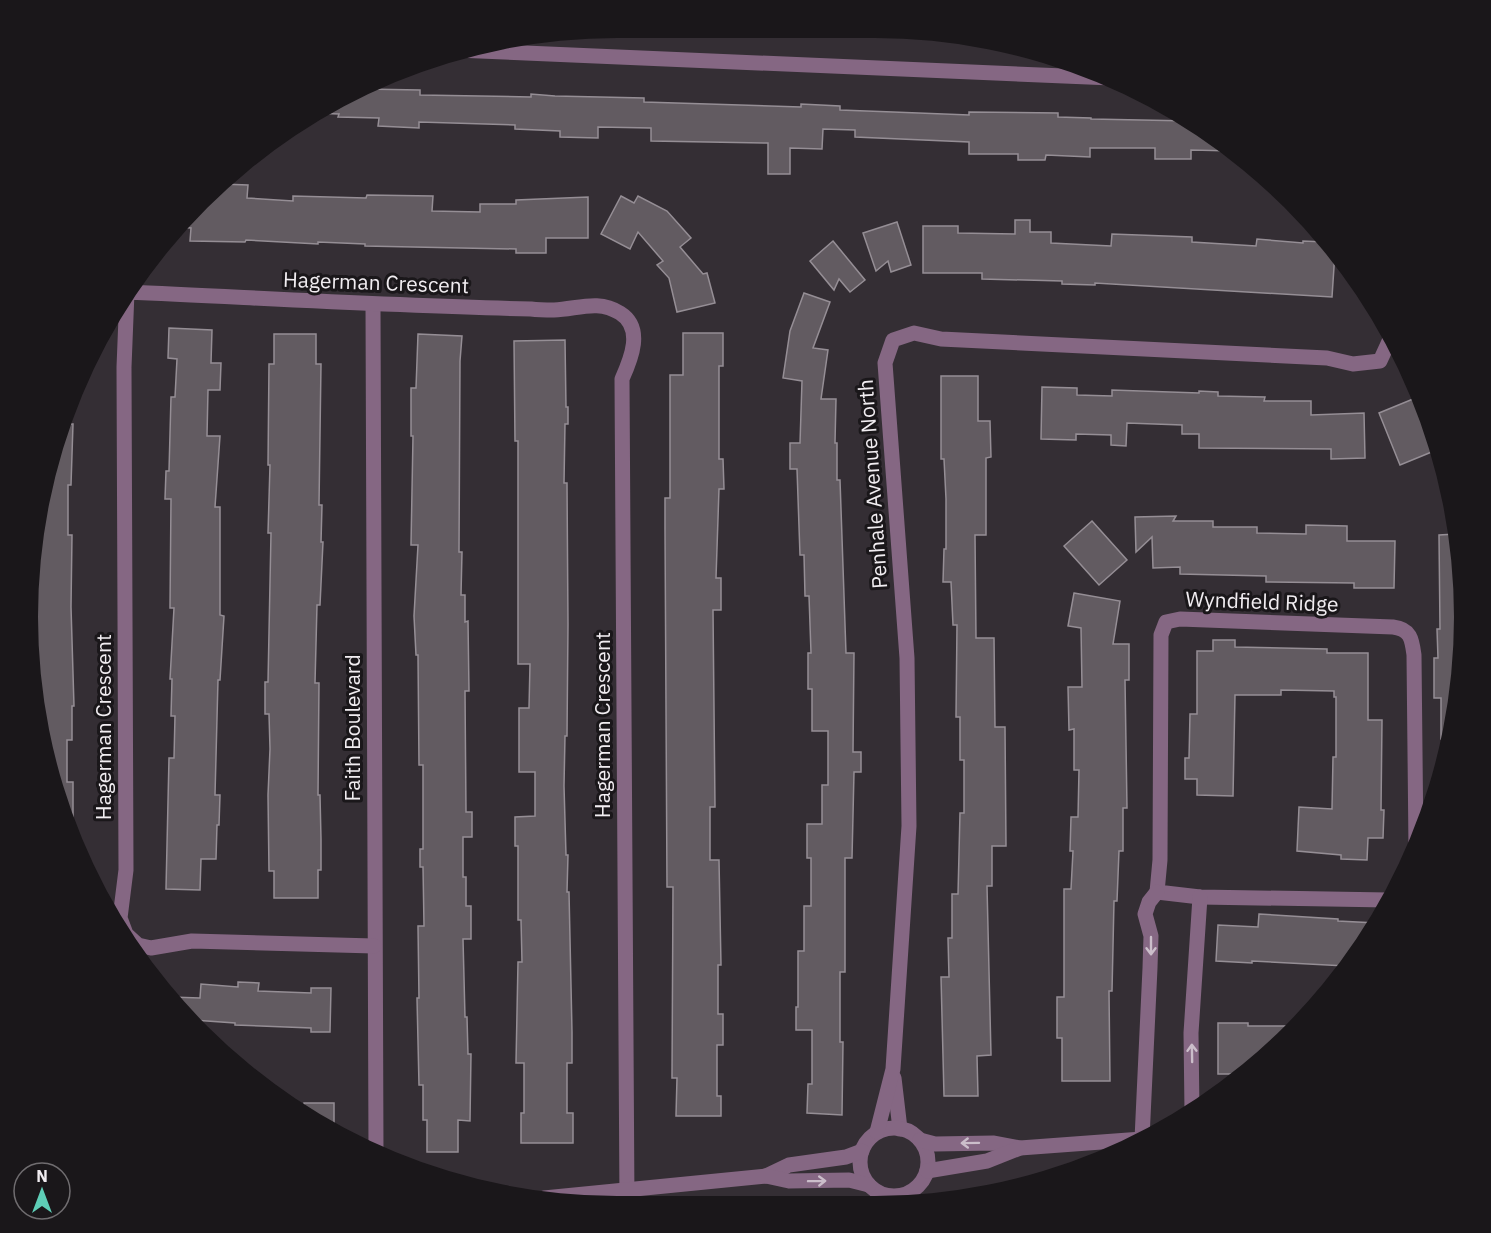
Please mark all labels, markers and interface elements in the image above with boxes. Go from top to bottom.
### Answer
street label: Hagerman Crescent [282,265,470,299]
street label: Penhale Avenue North [851,378,893,590]
street label: Wyndfield Ridge [1185,584,1339,618]
street label: Hagerman Crescent [588,632,616,818]
street label: Hagerman Crescent [89,634,117,820]
street label: Faith Boulevard [338,654,366,802]
one-way arrow [1145,936,1157,956]
one-way arrow [1186,1044,1197,1064]
one-way arrow [960,1138,980,1149]
north arrow [12,1161,72,1221]
text: N [36,1166,48,1186]
one-way arrow [807,1175,827,1186]

